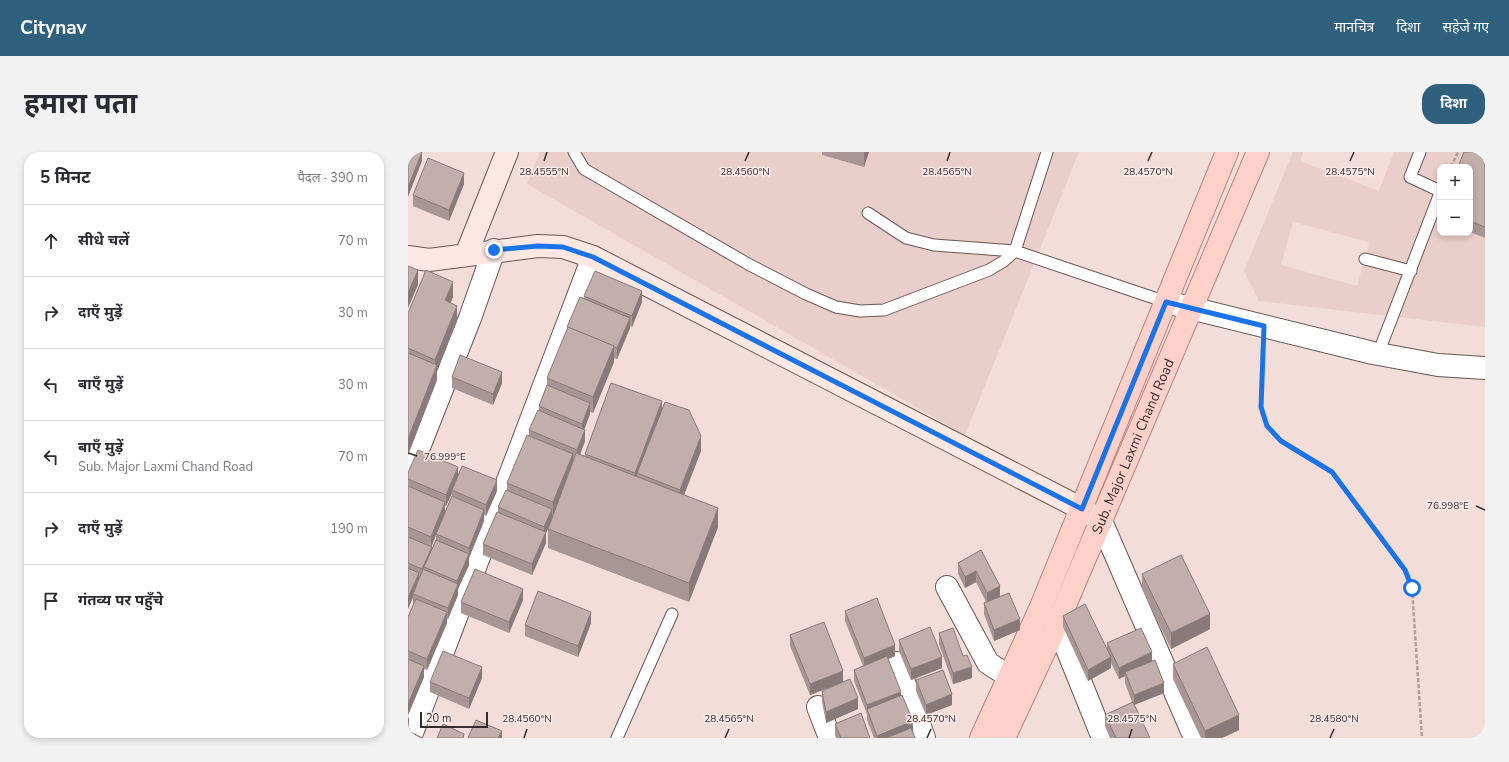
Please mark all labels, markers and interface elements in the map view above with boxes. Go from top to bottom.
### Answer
text: Citynav [20,15,87,41]
text: मानचित्र [1334,18,1374,37]
text: दिशा [1396,18,1420,37]
text: सहेजे गए [1442,18,1489,37]
button: दिशा [1422,84,1485,124]
text: हमारा पता [24,85,137,123]
map controls [1437,164,1473,236]
button: + [1437,164,1473,200]
text: 28.4555°N [519,165,569,179]
text: 28.4560°N [720,165,770,179]
text: 28.4565°N [922,165,972,179]
text: 28.4570°N [1123,165,1173,179]
text: 28.4575°N [1325,165,1375,179]
text: 5 मिनट [40,166,90,189]
text: पैदल · 390 m [297,169,368,187]
button: − [1437,200,1473,236]
icon: ahead [40,230,62,252]
text: सीधे चलें [78,230,129,250]
text: 70 m [338,232,368,250]
route end [485,241,503,259]
icon: right [40,302,62,324]
text: दाएँ मुड़ें [78,302,122,322]
text: 30 m [338,304,368,322]
street label: Sub. Major Laxmi Chand Road [1087,356,1178,537]
icon: left [40,374,62,396]
text: बाएँ मुड़ें [78,374,123,394]
text: 30 m [338,376,368,394]
text: बाएँ मुड़ें [78,437,123,457]
icon: left [40,446,62,468]
text: 70 m [338,448,368,466]
text: 76.999°E [424,450,466,464]
text: Sub. Major Laxmi Chand Road [78,458,253,476]
text: 76.998°E [1427,499,1469,513]
icon: right [40,518,62,540]
text: दाएँ मुड़ें [78,518,122,538]
text: 190 m [330,520,368,538]
route start [1403,579,1421,597]
icon: arrive [40,590,62,612]
text: गंतव्य पर पहुँचे [78,590,163,610]
scale bar [420,710,488,729]
text: 20 m [426,711,451,726]
text: 28.4560°N [502,712,552,726]
text: 28.4565°N [704,712,754,726]
text: 28.4570°N [906,712,956,726]
text: 28.4575°N [1107,712,1157,726]
text: 28.4580°N [1309,712,1359,726]

